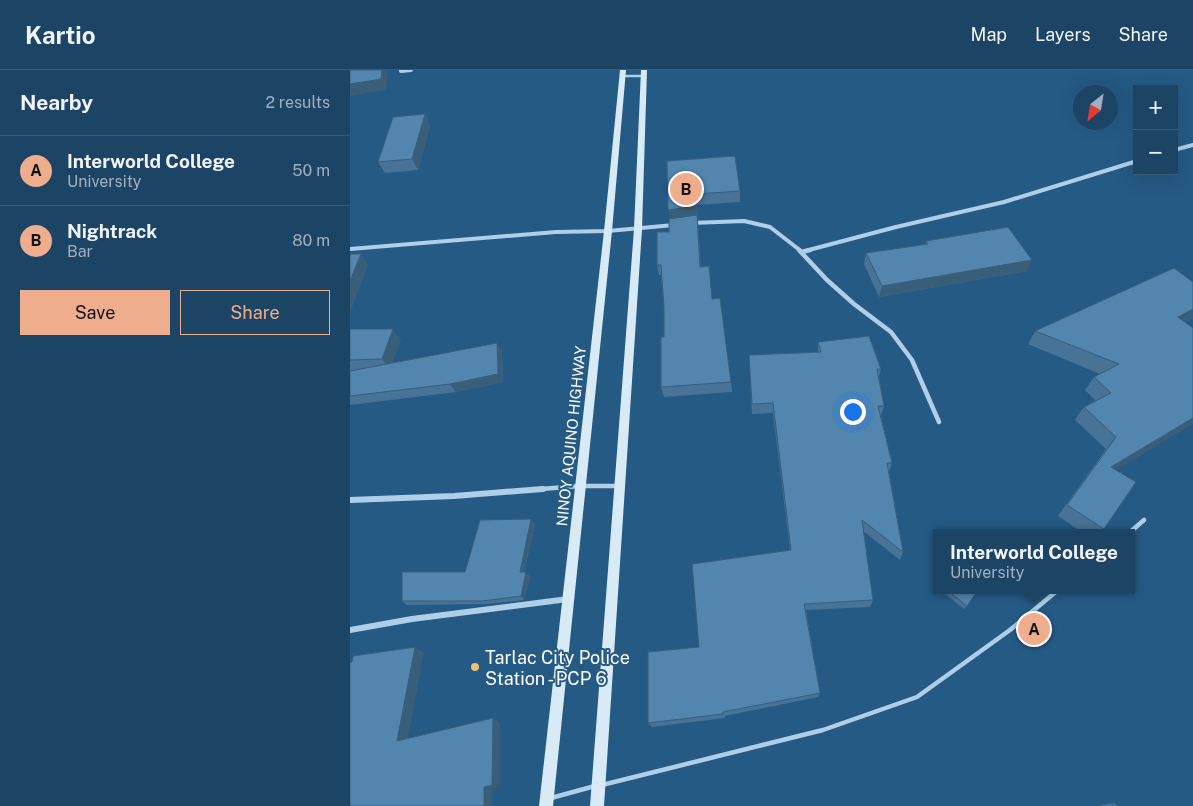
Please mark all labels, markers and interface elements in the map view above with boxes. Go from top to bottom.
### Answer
text: Kartio [25,21,96,49]
text: Map [971,24,1007,45]
text: Layers [1035,24,1091,45]
text: Share [1119,24,1168,45]
north arrow [1073,85,1118,130]
map controls [1133,85,1178,175]
button: + [1133,85,1178,130]
text: Nearby [20,90,93,115]
text: 2 results [265,93,330,112]
button: − [1133,130,1178,175]
text: Interworld College [67,150,235,172]
text: A [30,161,42,180]
text: 50 m [292,161,330,180]
pin: B [670,170,702,208]
text: University [67,172,141,191]
text: Nightrack [67,220,157,242]
text: B [31,231,41,250]
text: 80 m [292,231,330,250]
text: Bar [67,242,93,261]
button: Save [20,290,170,335]
button: Share [180,290,330,335]
street label: NINOY AQUINO HIGHWAY [553,345,589,527]
your location [840,399,866,425]
popup [933,529,1135,594]
text: Interworld College [950,541,1118,563]
text: University [950,563,1024,582]
pin: A [1018,610,1050,648]
place label: Tarlac City Police Station - PCP 6 [485,647,630,689]
marker: Tarlac City Police Station - PCP 6 [469,661,481,673]

